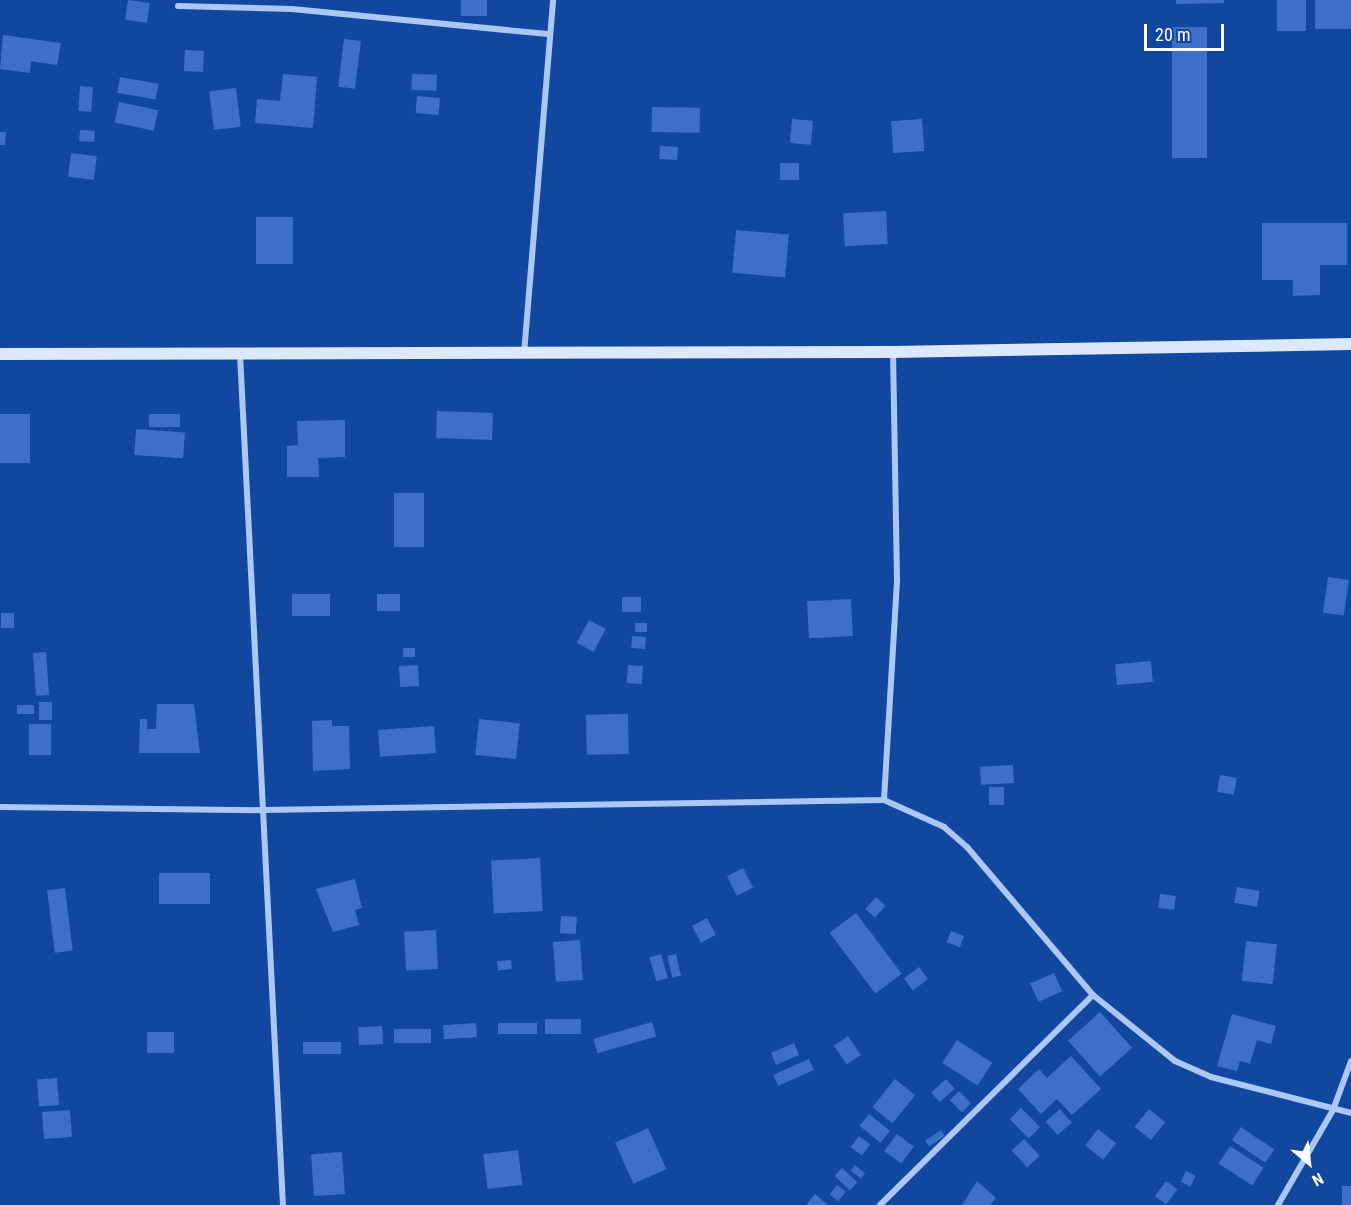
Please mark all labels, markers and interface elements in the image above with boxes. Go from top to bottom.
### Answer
scale bar [1147,12,1226,50]
text: 20 m [1155,24,1190,45]
north arrow [1279,1133,1339,1193]
text: N [1309,1169,1326,1190]

